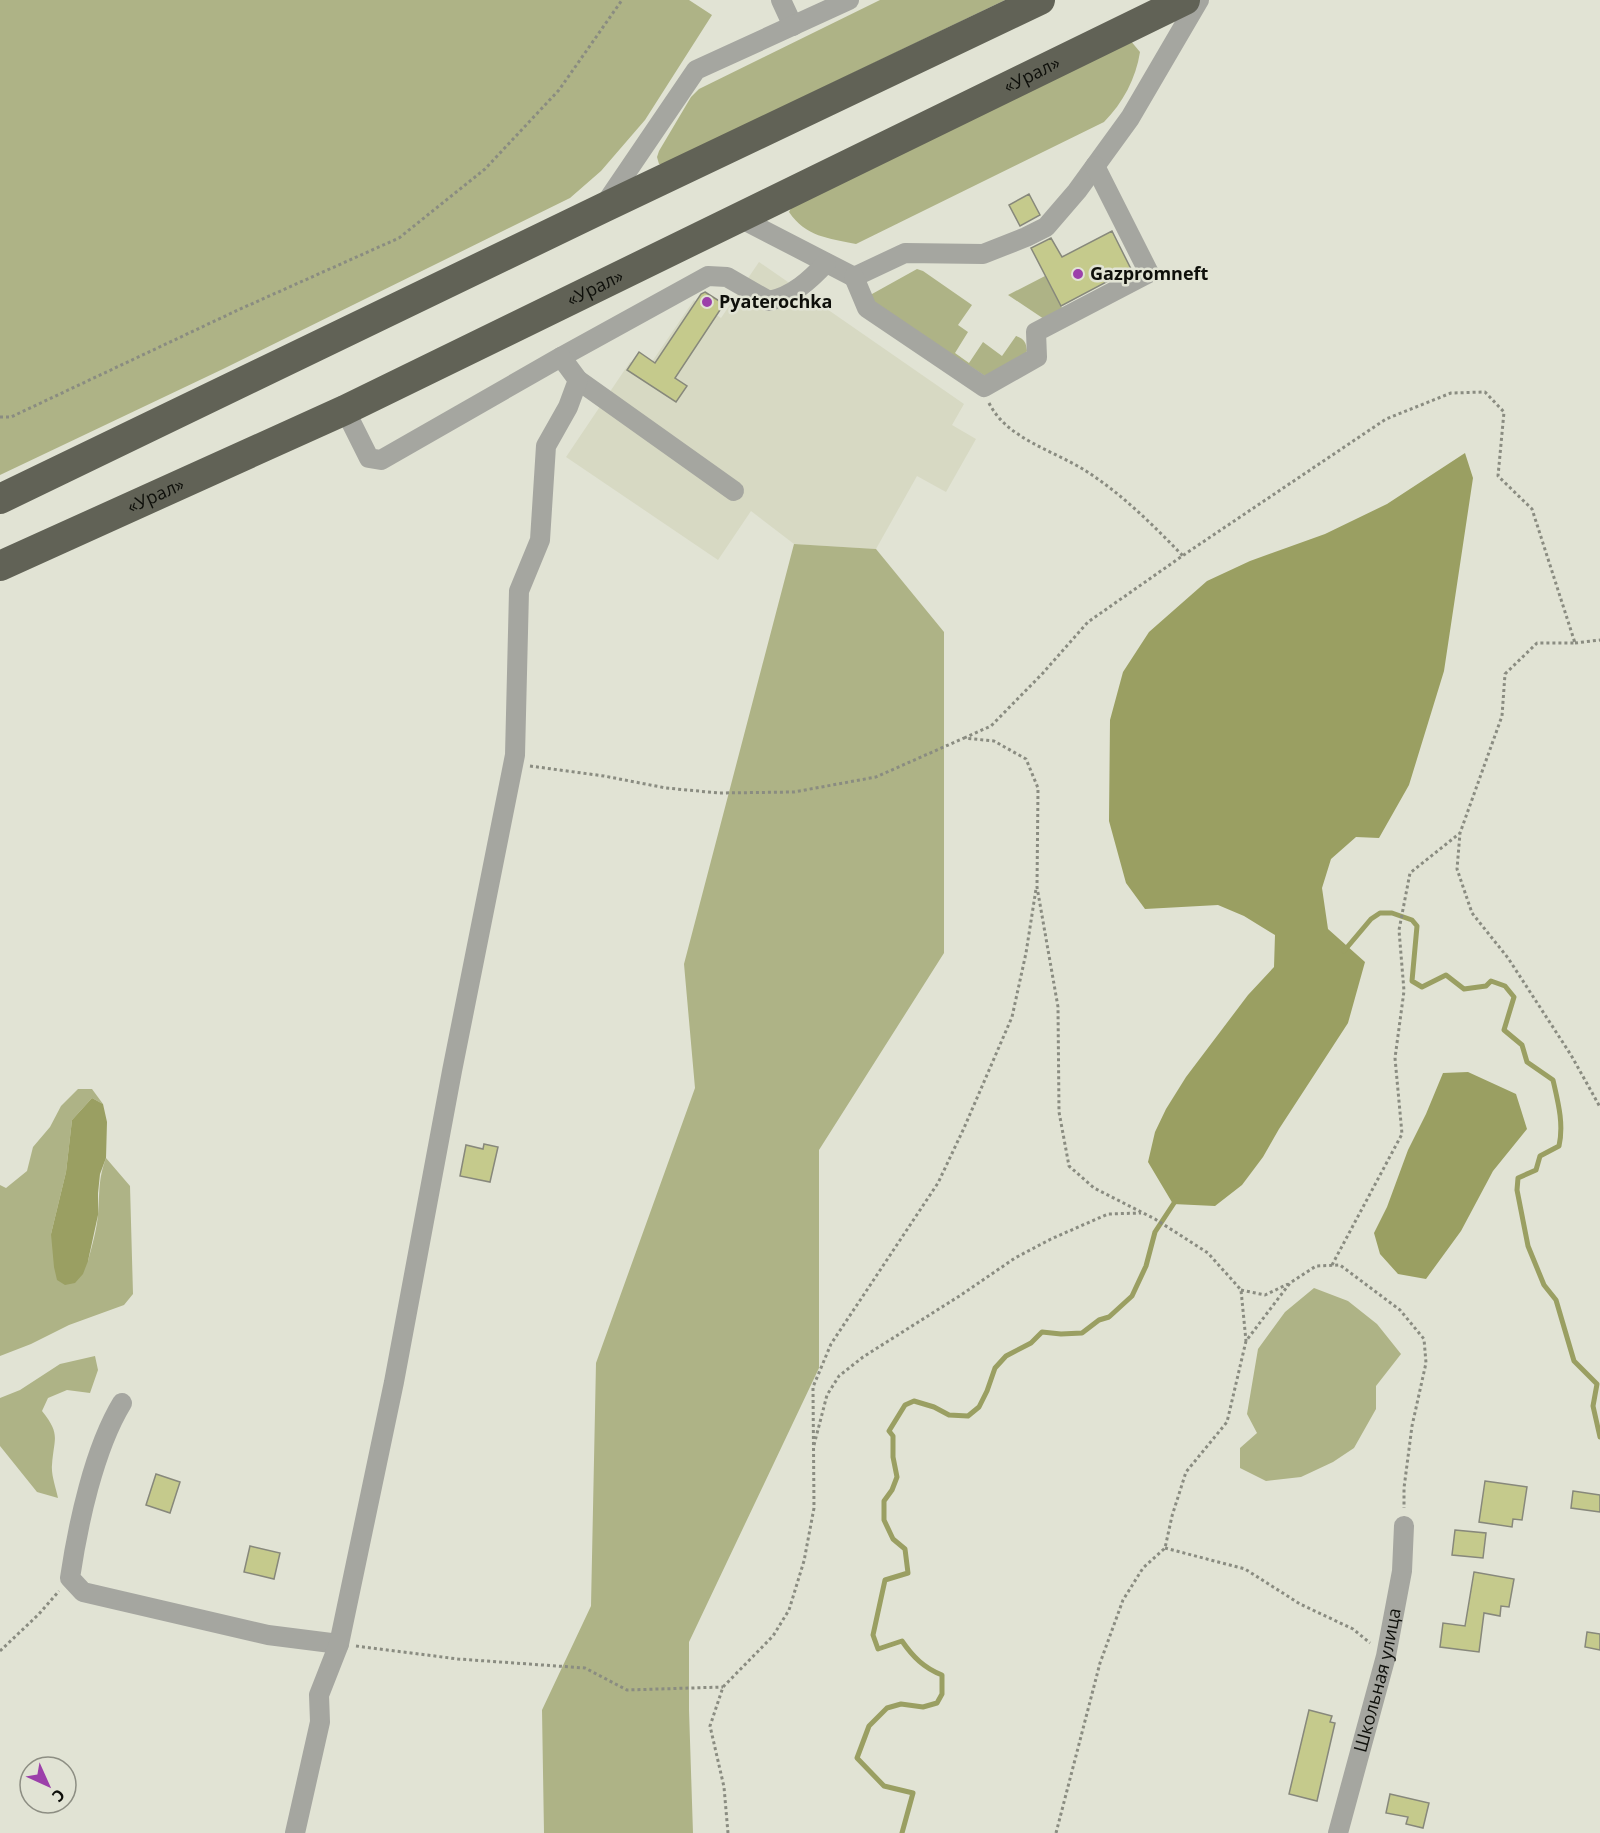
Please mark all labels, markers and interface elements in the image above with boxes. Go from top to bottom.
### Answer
street label: «Урал» [999,50,1064,98]
place label: Gazpromneft [1090,261,1209,285]
street label: «Урал» [562,263,627,311]
marker: Gazpromneft [1071,267,1085,281]
place label: Pyaterochka [719,289,832,313]
marker: Pyaterochka [700,295,714,309]
street label: «Урал» [123,471,188,518]
street label: Школьная улица [1347,1606,1406,1755]
north arrow [18,1755,78,1815]
text: С [47,1784,70,1807]

